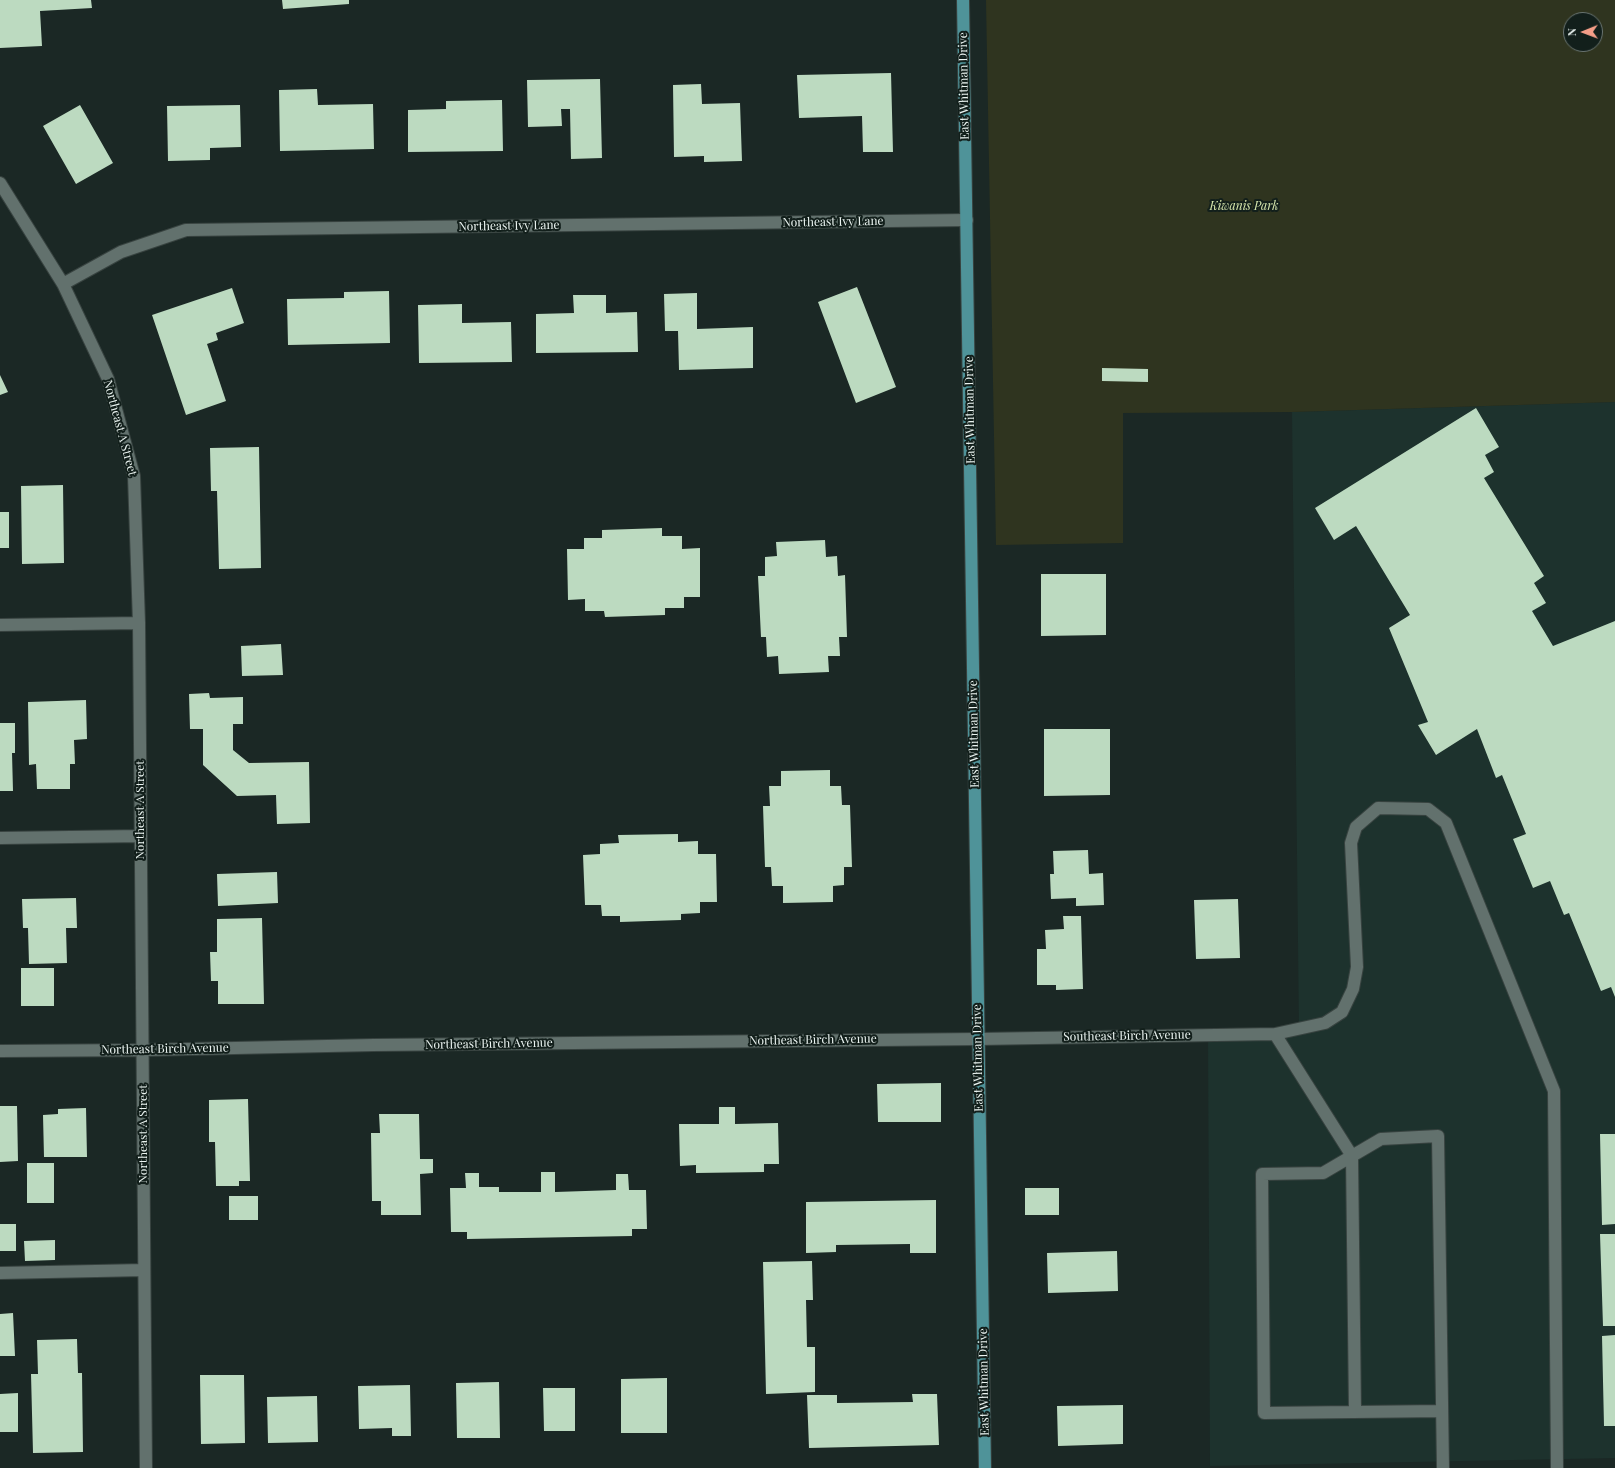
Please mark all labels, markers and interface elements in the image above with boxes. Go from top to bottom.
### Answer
north arrow [1563,12,1603,52]
text: N [1564,28,1579,36]
street label: East Whitman Drive [956,32,972,140]
park label: Kiwanis Park [1210,199,1278,213]
street label: Northeast Ivy Lane [782,214,884,230]
street label: Northeast Ivy Lane [458,218,560,234]
street label: East Whitman Drive [962,356,978,464]
street label: Northeast A Street [100,378,140,478]
street label: East Whitman Drive [966,680,982,788]
street label: Northeast A Street [133,761,147,859]
street label: East Whitman Drive [970,1004,986,1112]
street label: Southeast Birch Avenue [1063,1028,1191,1044]
street label: Northeast Birch Avenue [749,1032,877,1048]
street label: Northeast Birch Avenue [425,1036,553,1052]
street label: Northeast Birch Avenue [101,1041,229,1057]
street label: Northeast A Street [136,1085,150,1183]
street label: East Whitman Drive [976,1328,992,1436]

